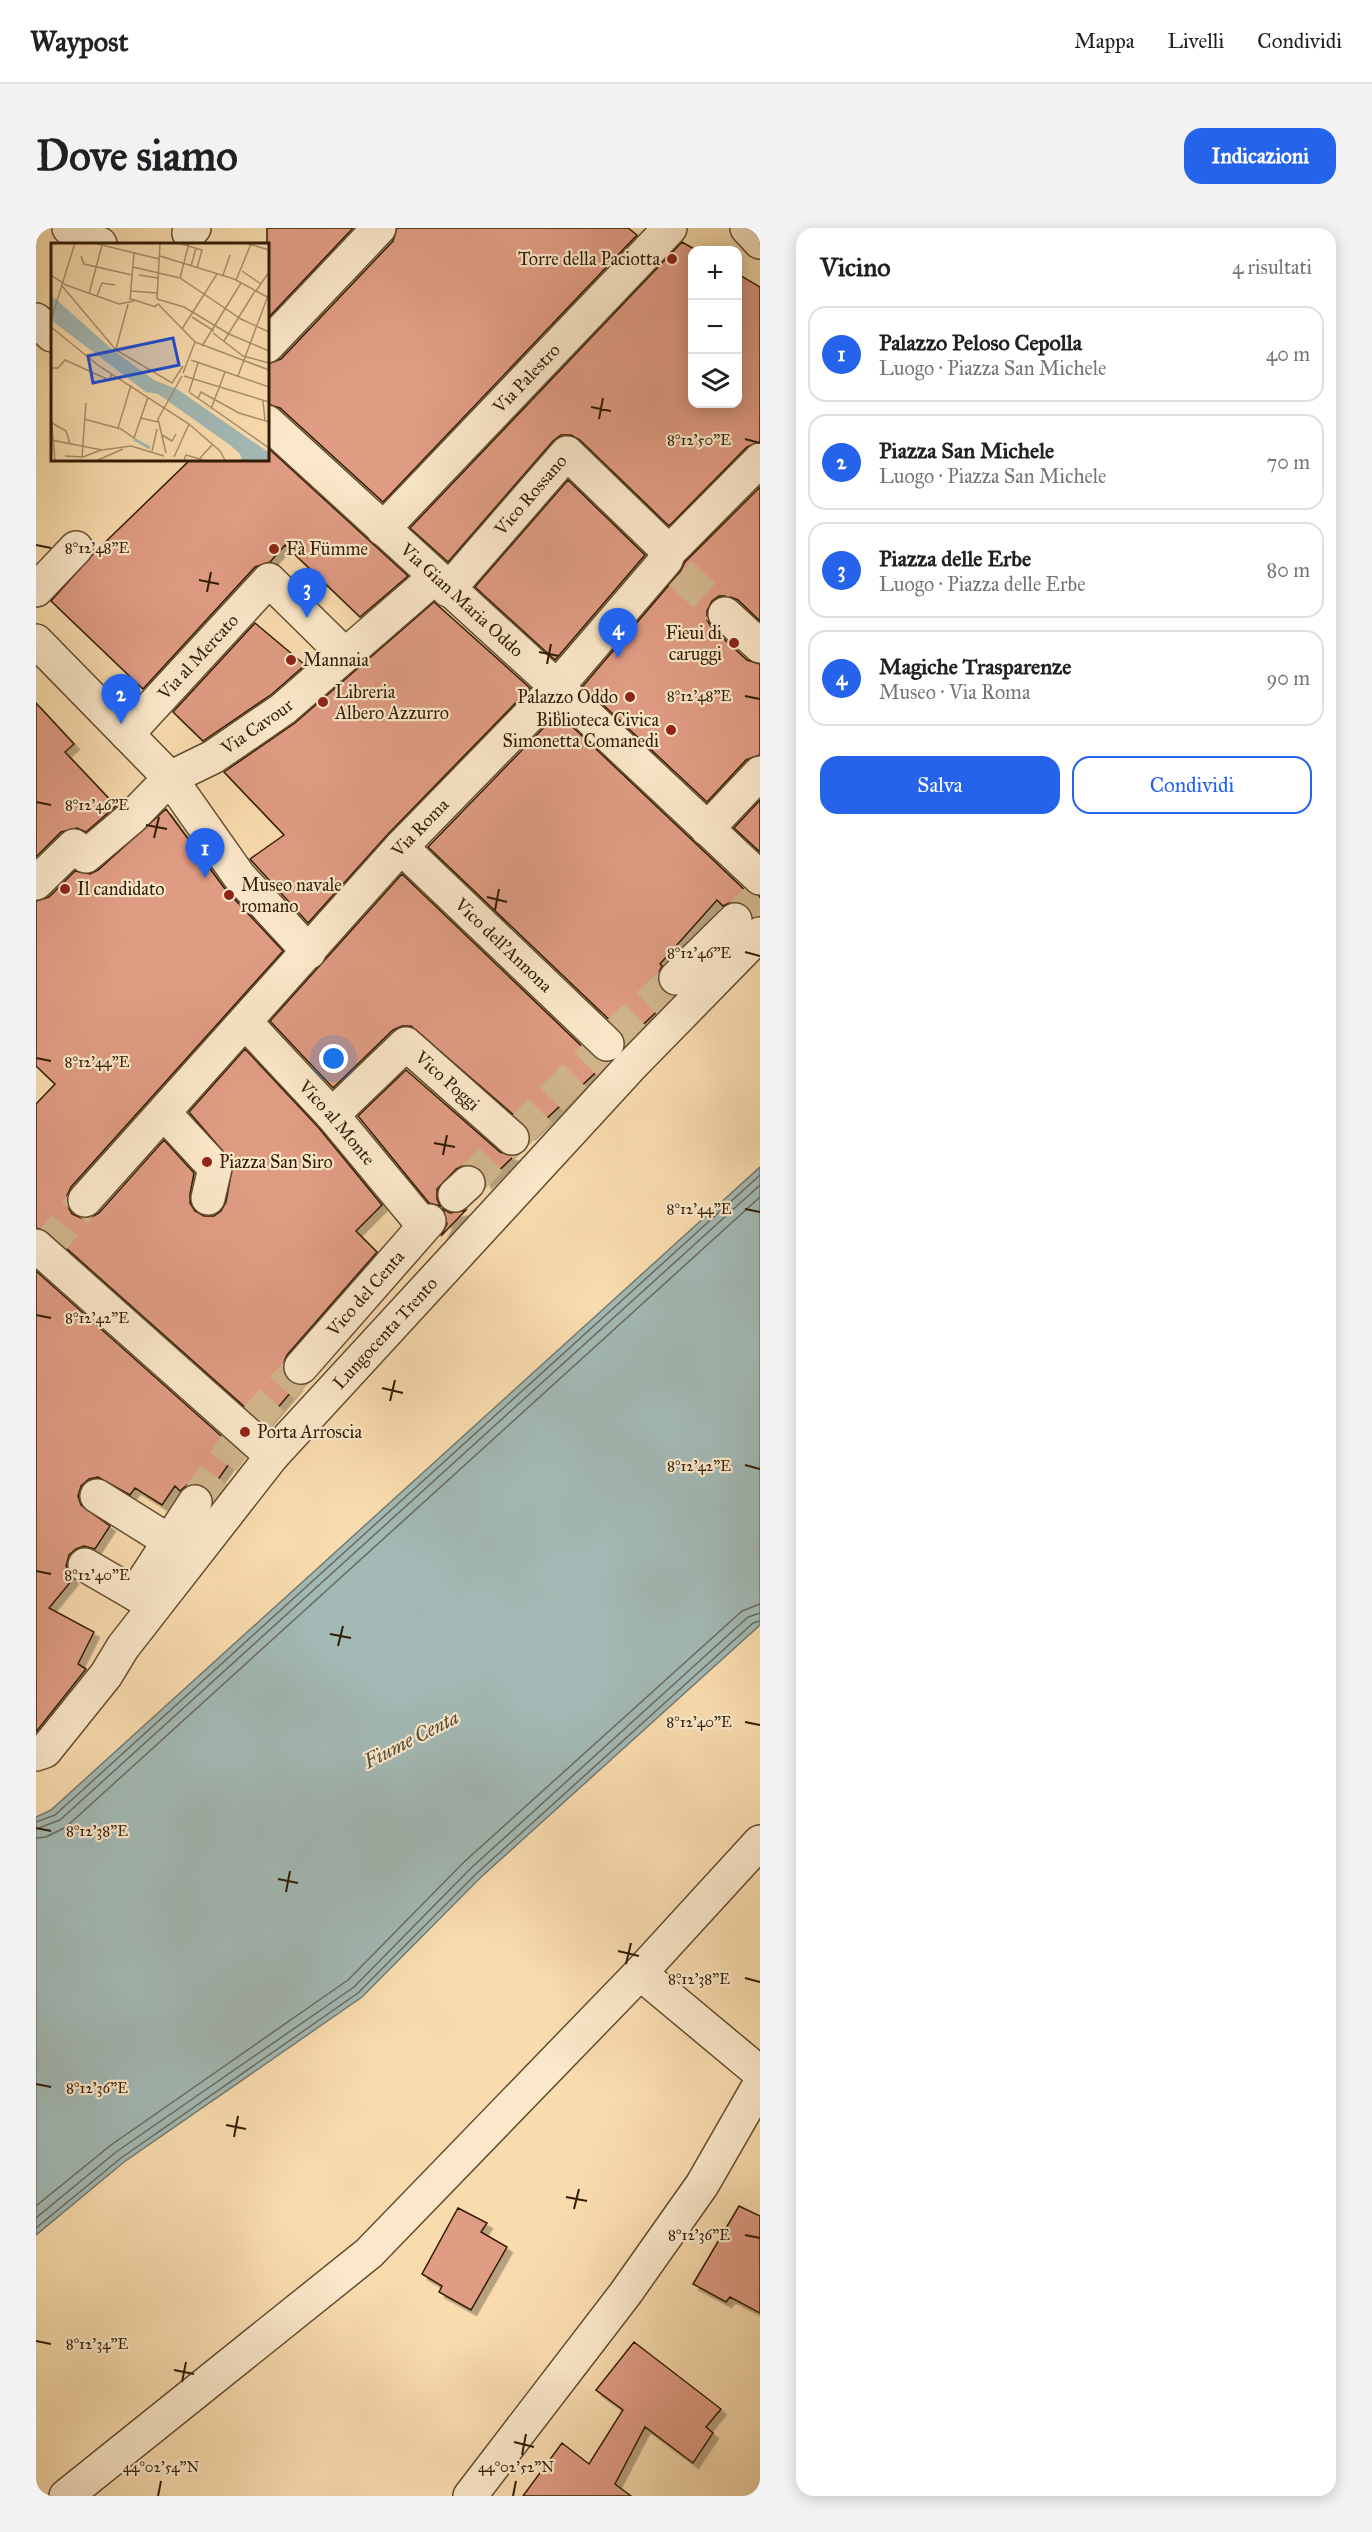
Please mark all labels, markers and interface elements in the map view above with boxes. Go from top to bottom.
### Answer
text: Waypost [30,24,128,59]
text: Mappa [1074,28,1135,54]
text: Livelli [1168,28,1224,54]
text: Condividi [1257,28,1342,54]
button: Indicazioni [1184,128,1336,184]
text: Dove siamo [36,130,238,182]
inset map [51,243,268,460]
map controls [688,246,742,408]
button: + [688,246,742,300]
place label: Torre della Paciotta [518,248,660,270]
text: Vicino [820,251,891,283]
marker: Torre della Paciotta [665,252,679,266]
text: 4 risultati [1232,255,1312,279]
button: − [688,300,742,354]
text: Palazzo Peloso Cepolla [879,329,1082,356]
street label: Via Palestro [488,339,565,419]
text: 1 [838,342,845,366]
text: 40 m [1266,342,1310,366]
button: layers [688,354,742,408]
text: Luogo · Piazza San Michele [879,356,1106,380]
text: 8°12'50"E [667,431,731,449]
text: Piazza San Michele [879,437,1054,464]
street label: Vico Rossano [489,450,572,540]
text: 2 [837,450,846,474]
text: 70 m [1267,450,1310,474]
text: Luogo · Piazza San Michele [879,464,1106,488]
place label: Fà Fümme [286,538,368,560]
street label: Via Gian Maria Oddo [395,538,528,662]
text: 8°12'48"E [65,539,130,557]
marker: Fà Fümme [267,542,281,556]
text: Piazza delle Erbe [879,545,1031,572]
text: 3 [838,558,846,582]
text: 80 m [1267,558,1310,582]
pin: 3 [288,568,326,618]
text: Luogo · Piazza delle Erbe [879,572,1085,596]
pin: 4 [598,608,638,658]
street label: Via al Mercato [153,609,243,705]
place label: Fieui di caruggi [665,622,722,666]
marker: Fieui di caruggi [727,636,741,650]
place label: Mannaia [303,649,369,671]
marker: Mannaia [284,653,298,667]
text: Magiche Trasparenze [879,653,1071,680]
text: 4 [836,666,847,690]
text: 90 m [1267,666,1310,690]
pin: 2 [102,674,140,724]
text: Museo · Via Roma [879,680,1030,704]
place label: Libreria Albero Azzurro [334,681,449,724]
place label: Palazzo Oddo [517,686,618,708]
text: 8°12'48"E [667,687,732,705]
marker: Palazzo Oddo [623,690,637,704]
street label: Via Cavour [216,694,298,760]
marker: Libreria Albero Azzurro [316,695,330,709]
place label: Biblioteca Civica Simonetta Comanedi [503,709,659,752]
marker: Biblioteca Civica Simonetta Comanedi [664,723,678,737]
button: Salva [820,756,1060,814]
button: Condividi [1072,756,1312,814]
street label: Via Roma [386,793,454,862]
text: 8°12'46"E [65,796,129,814]
pin: 1 [186,828,224,878]
place label: Museo navale romano [241,874,342,917]
place label: Il candidato [77,878,165,900]
marker: Il candidato [58,882,72,896]
marker: Museo navale romano [222,888,236,902]
street label: Vico dell'Annona [450,893,557,997]
text: 8°12'46"E [667,944,731,962]
your location [319,1044,348,1073]
street label: Vico Poggi [410,1046,484,1115]
text: 8°12'44"E [65,1053,130,1071]
street label: Vico al Monte [293,1075,380,1170]
place label: Piazza San Siro [219,1151,333,1173]
marker: Piazza San Siro [200,1155,214,1169]
text: 8°12'44"E [667,1200,732,1218]
street label: Vico del Centa [321,1246,409,1341]
street label: Lungocenta Trento [328,1273,442,1394]
text: 8°12'42"E [65,1309,129,1327]
place label: Porta Arroscia [257,1421,362,1443]
marker: Porta Arroscia [238,1425,252,1439]
text: 8°12'42"E [667,1457,731,1475]
text: 8°12'40"E [64,1566,130,1584]
water label: Fiume Centa [359,1705,463,1774]
text: 8°12'40"E [666,1713,732,1731]
text: 8°12'38"E [66,1822,128,1840]
text: 8°12'38"E [668,1970,730,1988]
text: 8°12'36"E [66,2079,128,2097]
text: 8°12'36"E [668,2226,730,2244]
text: 8°12'34"E [66,2335,129,2353]
text: 44°02'54"N [123,2458,200,2476]
text: 44°02'52"N [478,2458,554,2476]

